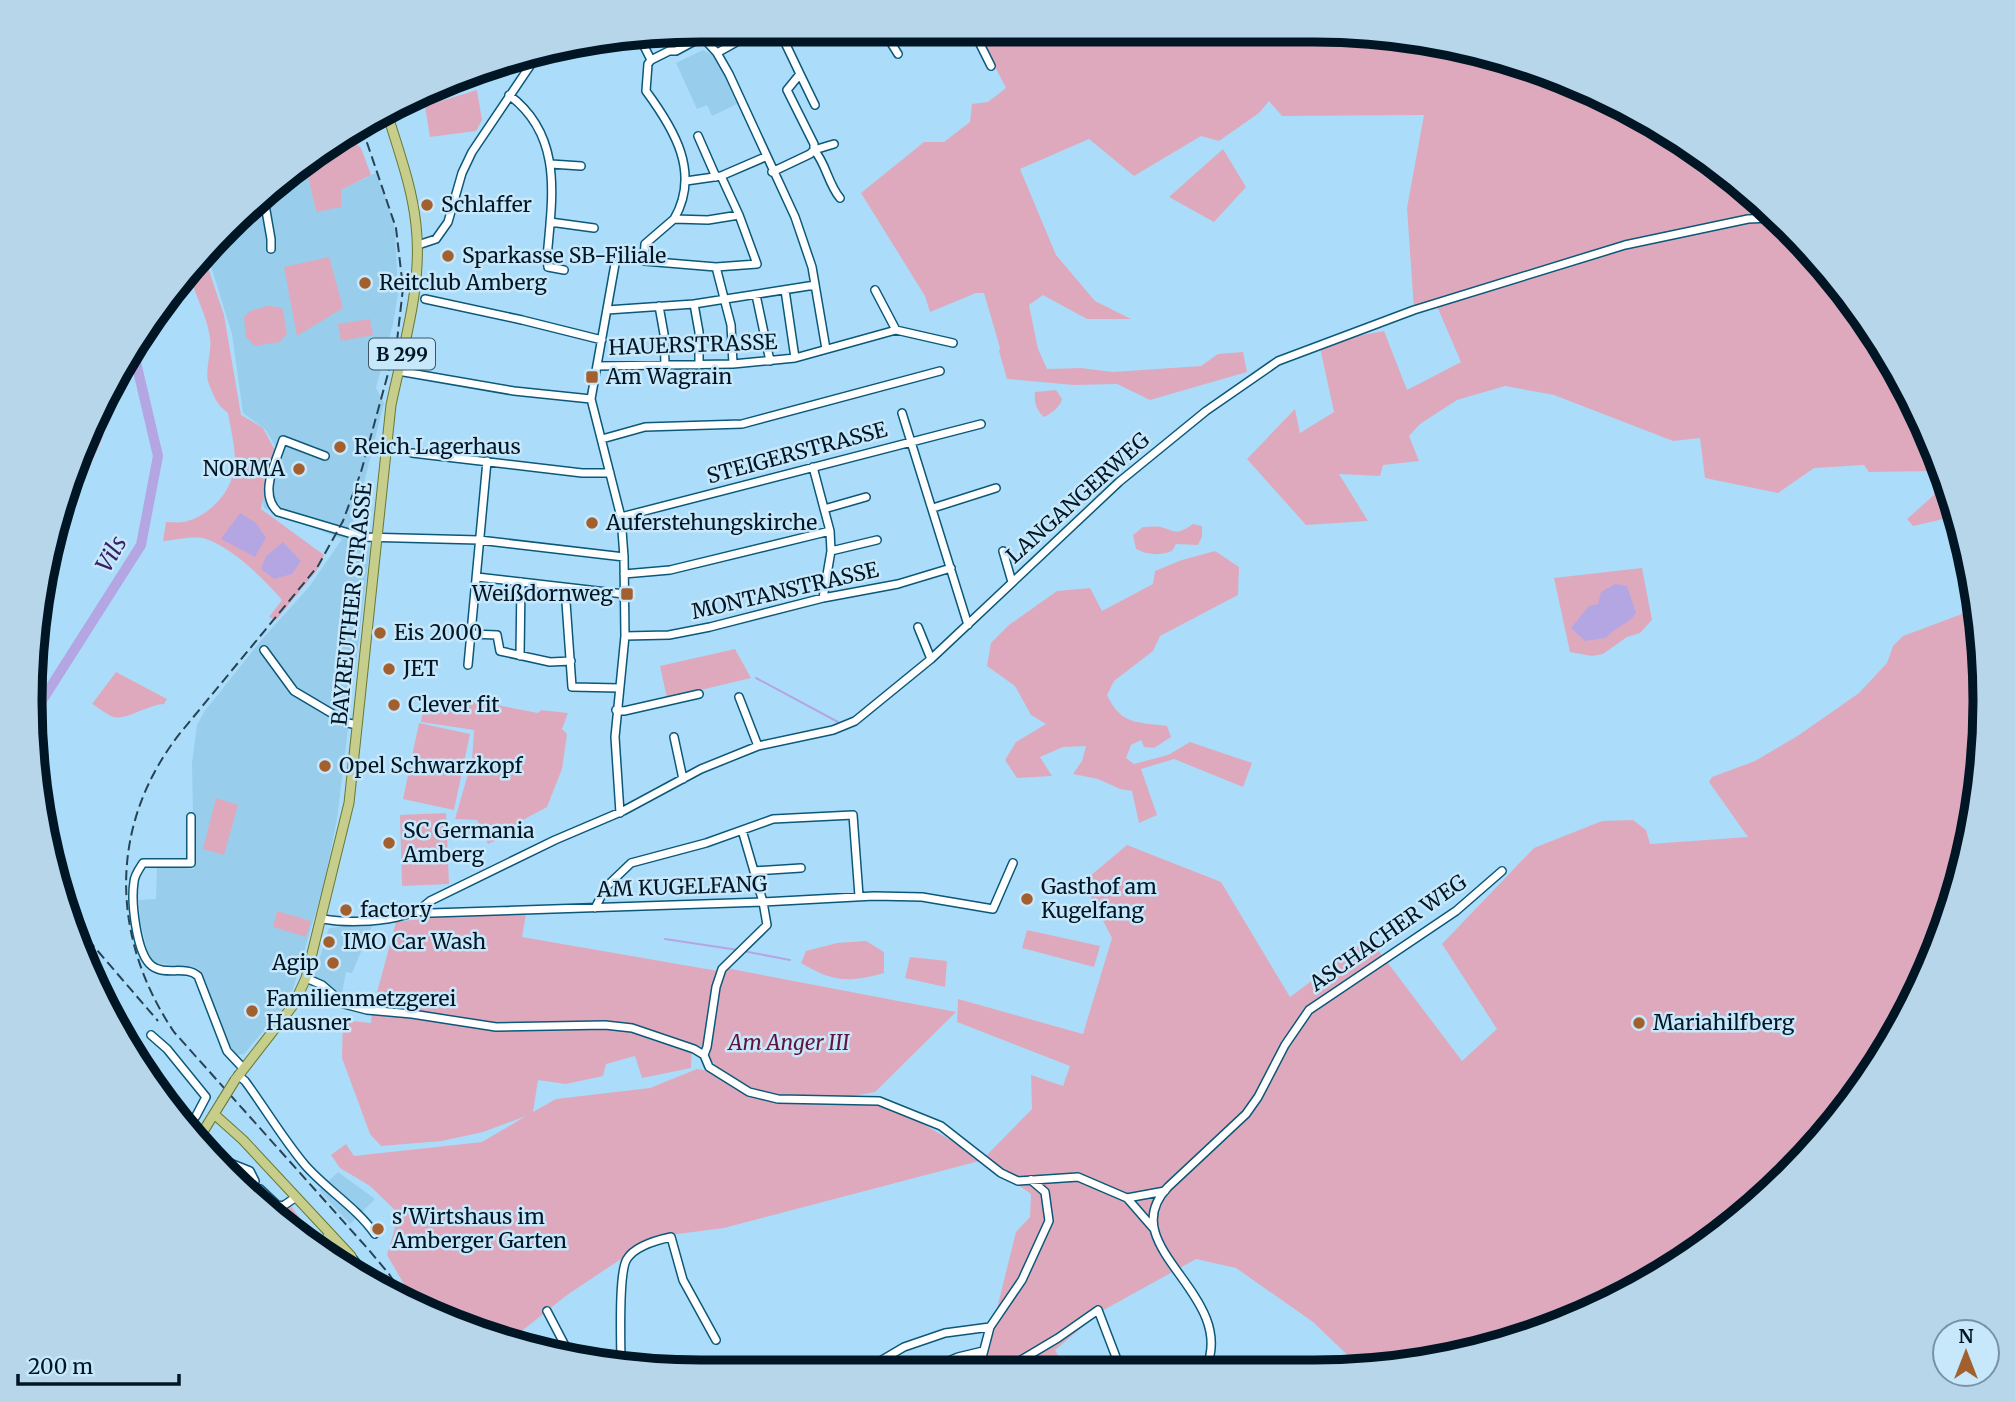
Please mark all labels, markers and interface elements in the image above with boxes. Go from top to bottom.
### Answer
place label: Schlaffer [441,191,532,218]
marker: Schlaffer [419,197,435,213]
place label: Sparkasse SB-Filiale [462,242,666,269]
marker: Sparkasse SB-Filiale [440,248,456,264]
place label: Reitclub Amberg [379,269,547,296]
marker: Reitclub Amberg [357,275,373,291]
street label: HAUERSTRASSE [608,328,779,361]
road number: B 299 [369,338,435,370]
place label: Am Wagrain [605,363,732,390]
marker: Am Wagrain [584,369,600,385]
street label: STEIGERSTRASSE [704,415,890,490]
street label: LANGANGERWEG [1000,426,1155,569]
place label: Reich Lagerhaus [354,433,521,460]
marker: Reich Lagerhaus [332,439,348,455]
place label: NORMA [203,455,285,482]
marker: NORMA [291,461,307,477]
street label: BAYREUTHER STRASSE [325,480,378,727]
place label: Auferstehungskirche [605,509,817,536]
marker: Auferstehungskirche [584,515,600,531]
water label: Vils [89,530,132,577]
street label: MONTANSTRASSE [689,556,882,625]
place label: Weißdornweg [471,580,613,607]
marker: Weißdornweg [619,586,635,602]
place label: Eis 2000 [394,619,482,646]
marker: Eis 2000 [372,625,388,641]
place label: JET [402,655,439,682]
marker: JET [381,661,397,677]
place label: Clever fit [408,691,499,718]
marker: Clever fit [386,697,402,713]
place label: Opel Schwarzkopf [339,752,523,779]
marker: Opel Schwarzkopf [317,758,333,774]
place label: SC Germania Amberg [402,817,535,868]
marker: SC Germania Amberg [381,835,397,851]
street label: ASCHACHER WEG [1303,868,1472,998]
street label: AM KUGELFANG [595,870,768,903]
place label: Gasthof am Kugelfang [1041,873,1157,924]
marker: Gasthof am Kugelfang [1019,891,1035,907]
place label: factory [360,896,433,923]
marker: factory [338,902,354,918]
place label: IMO Car Wash [343,928,486,955]
marker: IMO Car Wash [321,934,337,950]
place label: Agip [271,949,319,976]
marker: Agip [325,955,341,971]
place label: Familienmetzgerei Hausner [266,985,456,1036]
marker: Familienmetzgerei Hausner [244,1003,260,1019]
place label: Mariahilfberg [1653,1009,1795,1036]
marker: Mariahilfberg [1631,1015,1647,1031]
park label: Am Anger III [727,1029,850,1056]
place label: s'Wirtshaus im Amberger Garten [391,1203,567,1254]
marker: s'Wirtshaus im Amberger Garten [370,1221,386,1237]
north arrow [1931,1318,2001,1388]
text: N [1958,1324,1974,1348]
scale bar [18,1342,178,1386]
text: 200 m [28,1353,93,1380]

